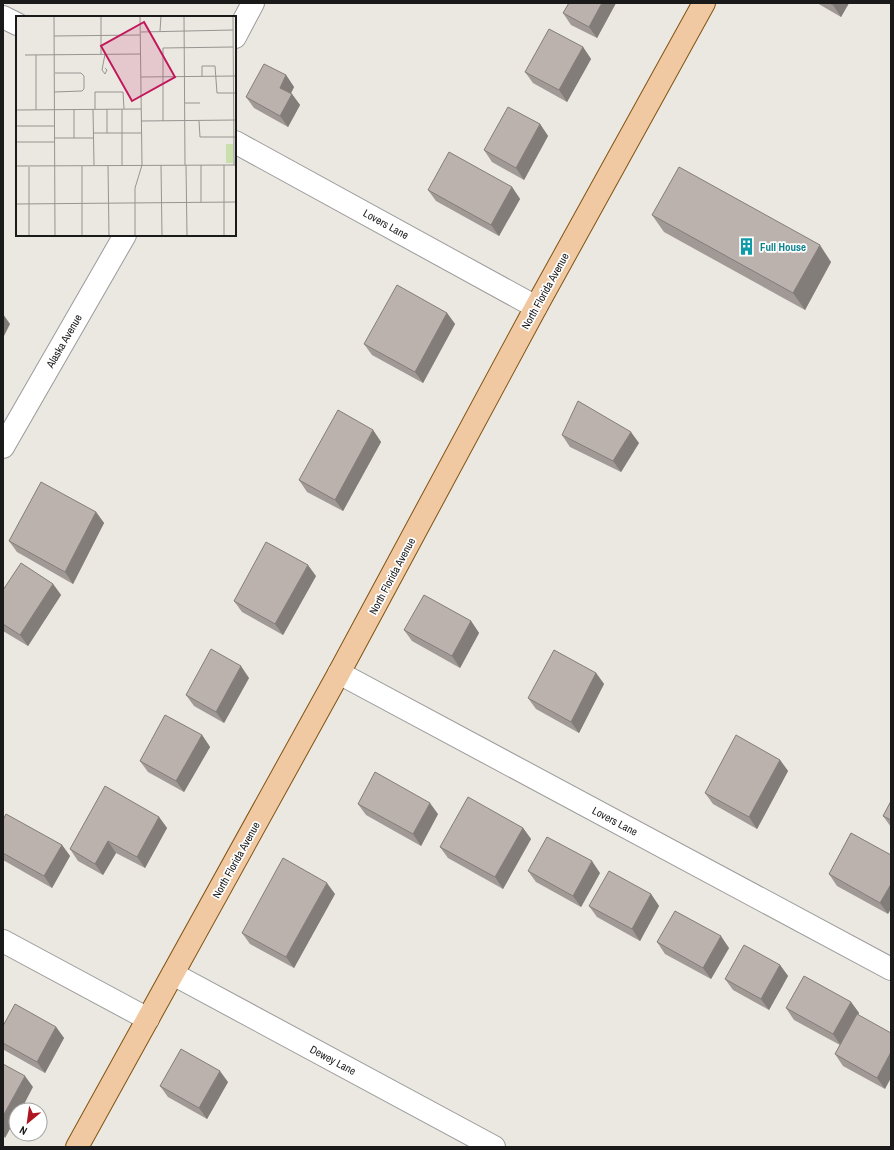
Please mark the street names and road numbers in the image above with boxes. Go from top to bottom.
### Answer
street label: Lovers Lane [361,206,411,242]
street label: North Florida Avenue [518,250,572,332]
street label: Alaska Avenue [43,312,85,371]
street label: North Florida Avenue [366,535,418,617]
street label: Lovers Lane [590,803,640,839]
street label: North Florida Avenue [209,819,263,901]
street label: Dewey Lane [308,1042,358,1078]

